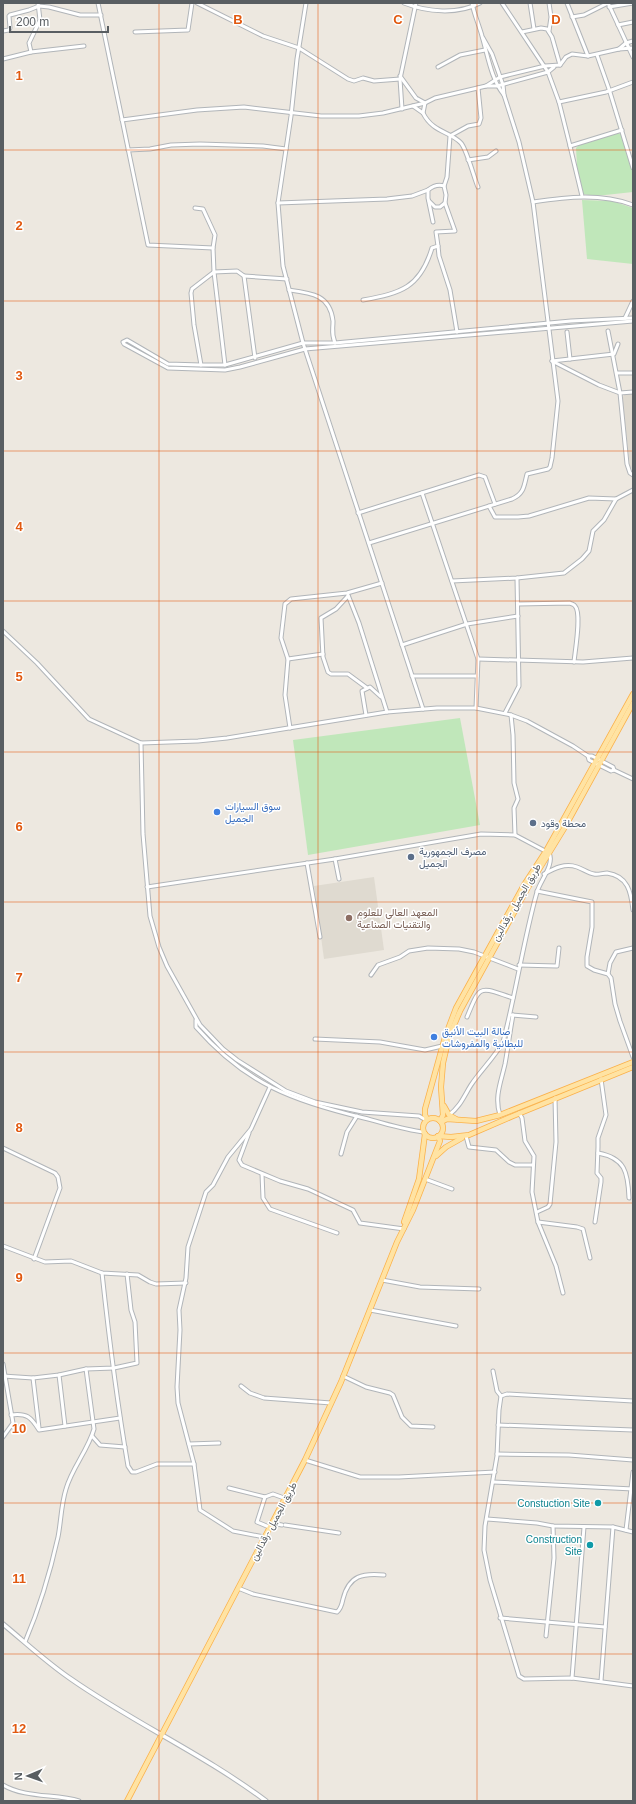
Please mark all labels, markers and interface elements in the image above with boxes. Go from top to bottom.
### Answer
scale bar [10,8,108,34]
text: B [233,12,243,27]
text: C [393,12,403,27]
text: D [551,12,561,27]
text: 200 m [16,15,49,29]
text: 1 [15,68,23,83]
text: 2 [15,218,23,233]
text: 3 [15,368,23,383]
text: 4 [15,519,23,534]
text: 5 [15,669,23,684]
place label: سوق السيارات الجميل [225,801,281,825]
marker: سوق السيارات الجميل [212,807,222,817]
marker: محطة وقود [528,818,538,828]
place label: محطة وقود [541,818,586,830]
text: 6 [15,819,23,834]
place label: مصرف الجمهورية الجميل [419,846,486,870]
marker: مصرف الجمهورية الجميل [406,852,416,862]
street label: طريق الجميل -رقدالين [490,861,544,943]
place label: المعهد العالي للعلوم والتقنيات الصناعية [357,907,438,931]
marker: المعهد العالي للعلوم والتقنيات الصناعية [344,913,354,923]
text: 7 [15,970,23,985]
place label: صالة البيت الأنيق للبطانية والمفروشات [442,1026,523,1050]
marker: صالة البيت الأنيق للبطانية والمفروشات [429,1032,439,1042]
text: 8 [15,1120,23,1135]
text: 9 [15,1270,23,1285]
text: 10 [12,1421,26,1436]
street label: طريق الجميل -رقدالين [248,1480,300,1563]
place label: Constuction Site [517,1498,590,1509]
marker: Constuction Site [593,1498,603,1508]
place label: Construction Site [526,1534,582,1557]
marker: Construction Site [585,1540,595,1550]
text: 11 [12,1571,26,1586]
text: 12 [12,1721,26,1736]
north arrow [8,1756,48,1796]
text: N [12,1772,24,1781]

